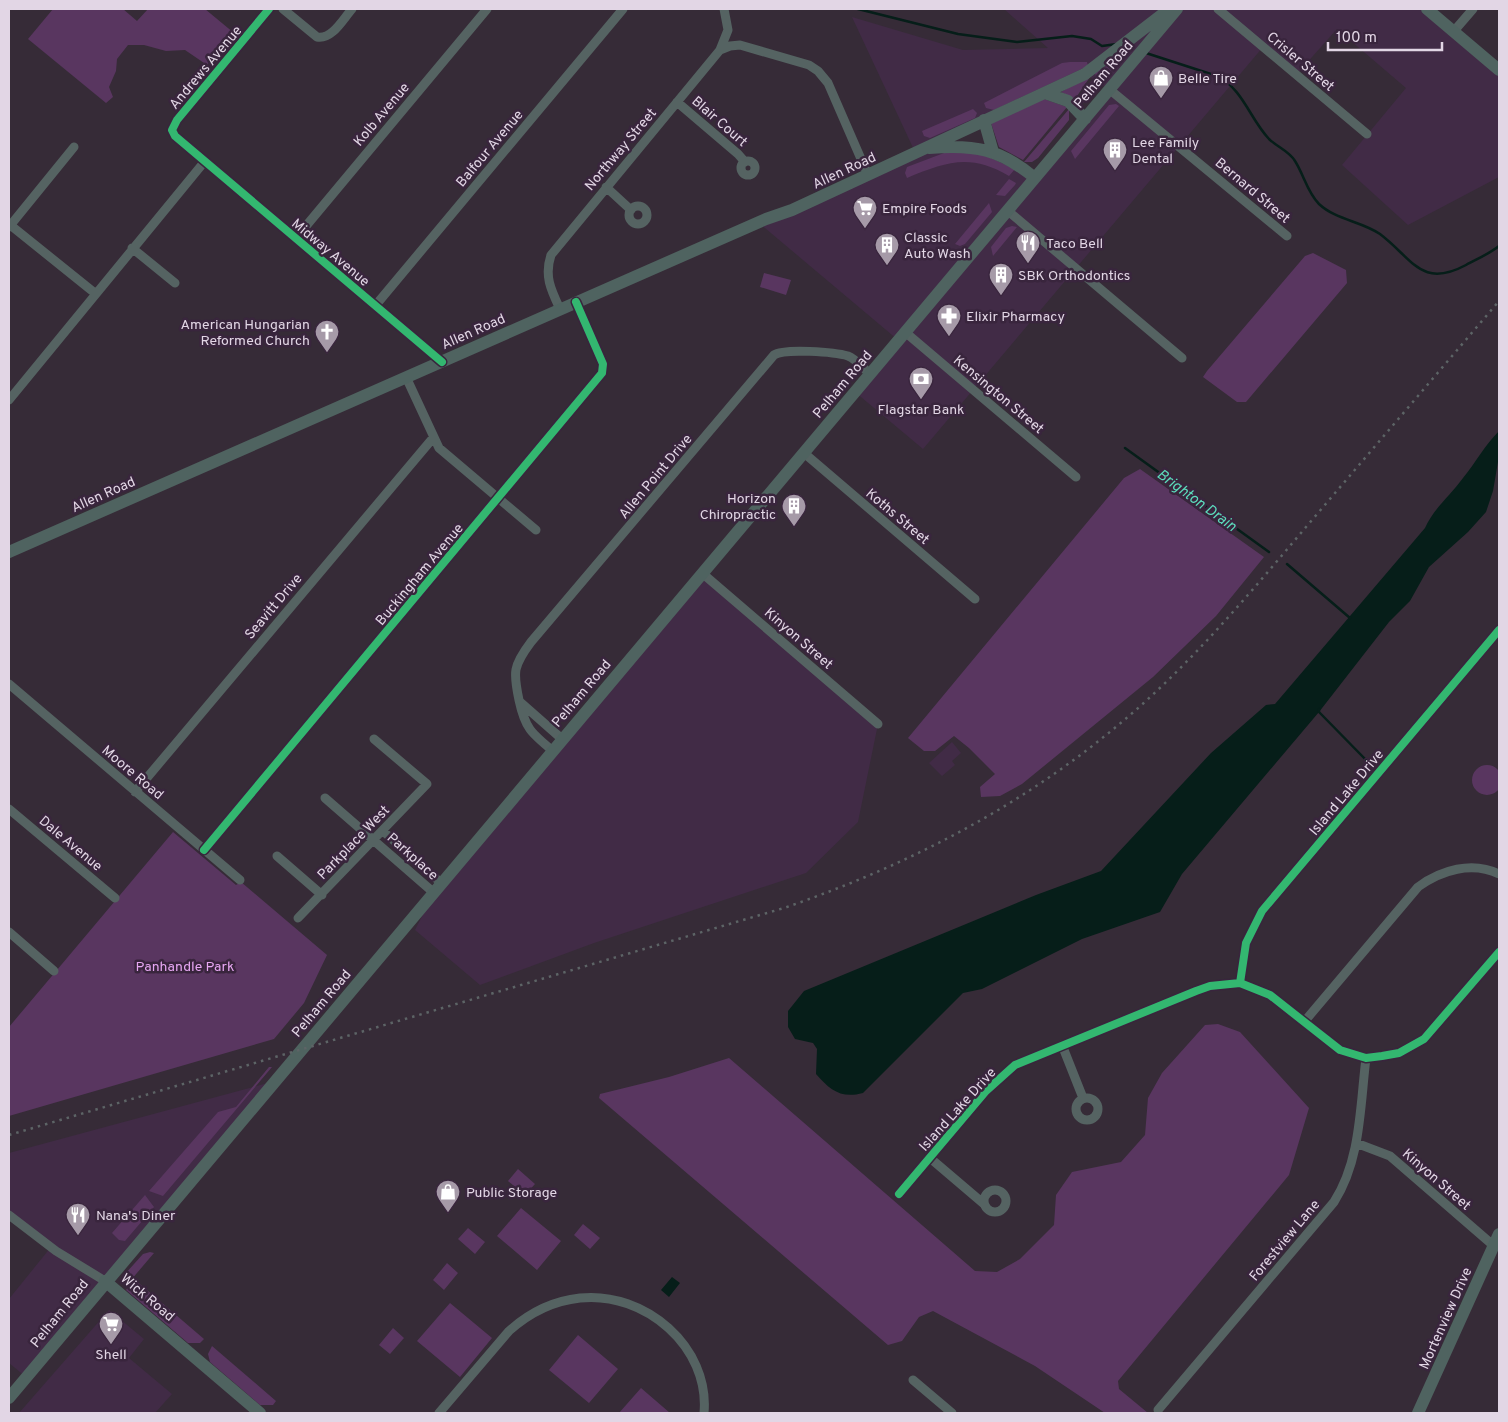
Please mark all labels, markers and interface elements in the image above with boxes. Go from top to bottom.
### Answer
scale bar [1328,20,1442,52]
street label: Andrews Avenue [166,23,246,113]
street label: Crisler Street [1263,29,1337,95]
text: 100 m [1336,29,1377,48]
street label: Pelham Road [1071,38,1137,112]
shop icon: Belle Tire [1148,65,1174,99]
place label: Belle Tire [1178,71,1237,88]
street label: Kolb Avenue [351,80,414,150]
street label: Blair Court [688,93,750,151]
street label: Northway Street [582,105,661,195]
street label: Balfour Avenue [453,107,527,191]
place label: Lee Family Dental [1132,135,1199,168]
building icon: Lee Family Dental [1102,137,1128,171]
street label: Allen Road [810,149,879,193]
street label: Bernard Street [1211,155,1293,227]
supermarket icon: Empire Foods [852,195,878,229]
place label: Empire Foods [882,201,967,218]
street label: Midway Avenue [287,216,373,291]
place label: Classic Auto Wash [904,230,971,263]
restaurant icon: Taco Bell [1015,230,1041,264]
building icon: Classic Auto Wash [874,232,900,266]
place label: Taco Bell [1046,236,1103,253]
building icon: SBK Orthodontics [988,262,1014,296]
place label: SBK Orthodontics [1018,268,1130,285]
pharmacy icon: Elixir Pharmacy [936,303,962,337]
place label: Elixir Pharmacy [966,309,1065,326]
street label: Allen Road [439,311,508,354]
place label: American Hungarian Reformed Church [180,317,310,350]
church icon: American Hungarian Reformed Church [314,319,340,353]
street label: Pelham Road [810,348,876,422]
street label: Kensington Street [949,352,1047,438]
bank icon: Flagstar Bank [908,366,934,400]
place label: Flagstar Bank [877,402,965,419]
street label: Allen Point Drive [616,431,697,523]
water label: Brighton Drain [1152,466,1240,537]
street label: Allen Road [69,474,138,517]
street label: Koths Street [862,486,932,549]
place label: Horizon Chiropractic [700,491,776,524]
building icon: Horizon Chiropractic [781,493,807,527]
street label: Buckingham Avenue [373,521,468,629]
street label: Seavitt Drive [242,571,307,643]
street label: Kinyon Street [760,605,836,674]
street label: Pelham Road [549,657,615,731]
street label: Moore Road [98,742,166,804]
street label: Island Lake Drive [1306,747,1388,839]
street label: Parkplace West [314,802,394,884]
street label: Dale Avenue [35,813,105,876]
street label: Parkplace [383,830,441,884]
park label: Panhandle Park [136,959,234,976]
street label: Pelham Road [289,967,355,1041]
street label: Island Lake Drive [916,1065,1000,1155]
street label: Kinyon Street [1398,1146,1474,1215]
shop icon: Public Storage [435,1179,461,1213]
place label: Public Storage [466,1185,557,1202]
street label: Forestview Lane [1246,1197,1324,1285]
restaurant icon: Nana's Diner [65,1202,91,1236]
place label: Nana's Diner [96,1208,176,1225]
street label: Mortenview Drive [1416,1265,1476,1372]
street label: Wick Road [117,1271,178,1326]
street label: Pelham Road [27,1276,93,1352]
supermarket icon: Shell [98,1311,124,1345]
place label: Shell [95,1347,127,1364]

